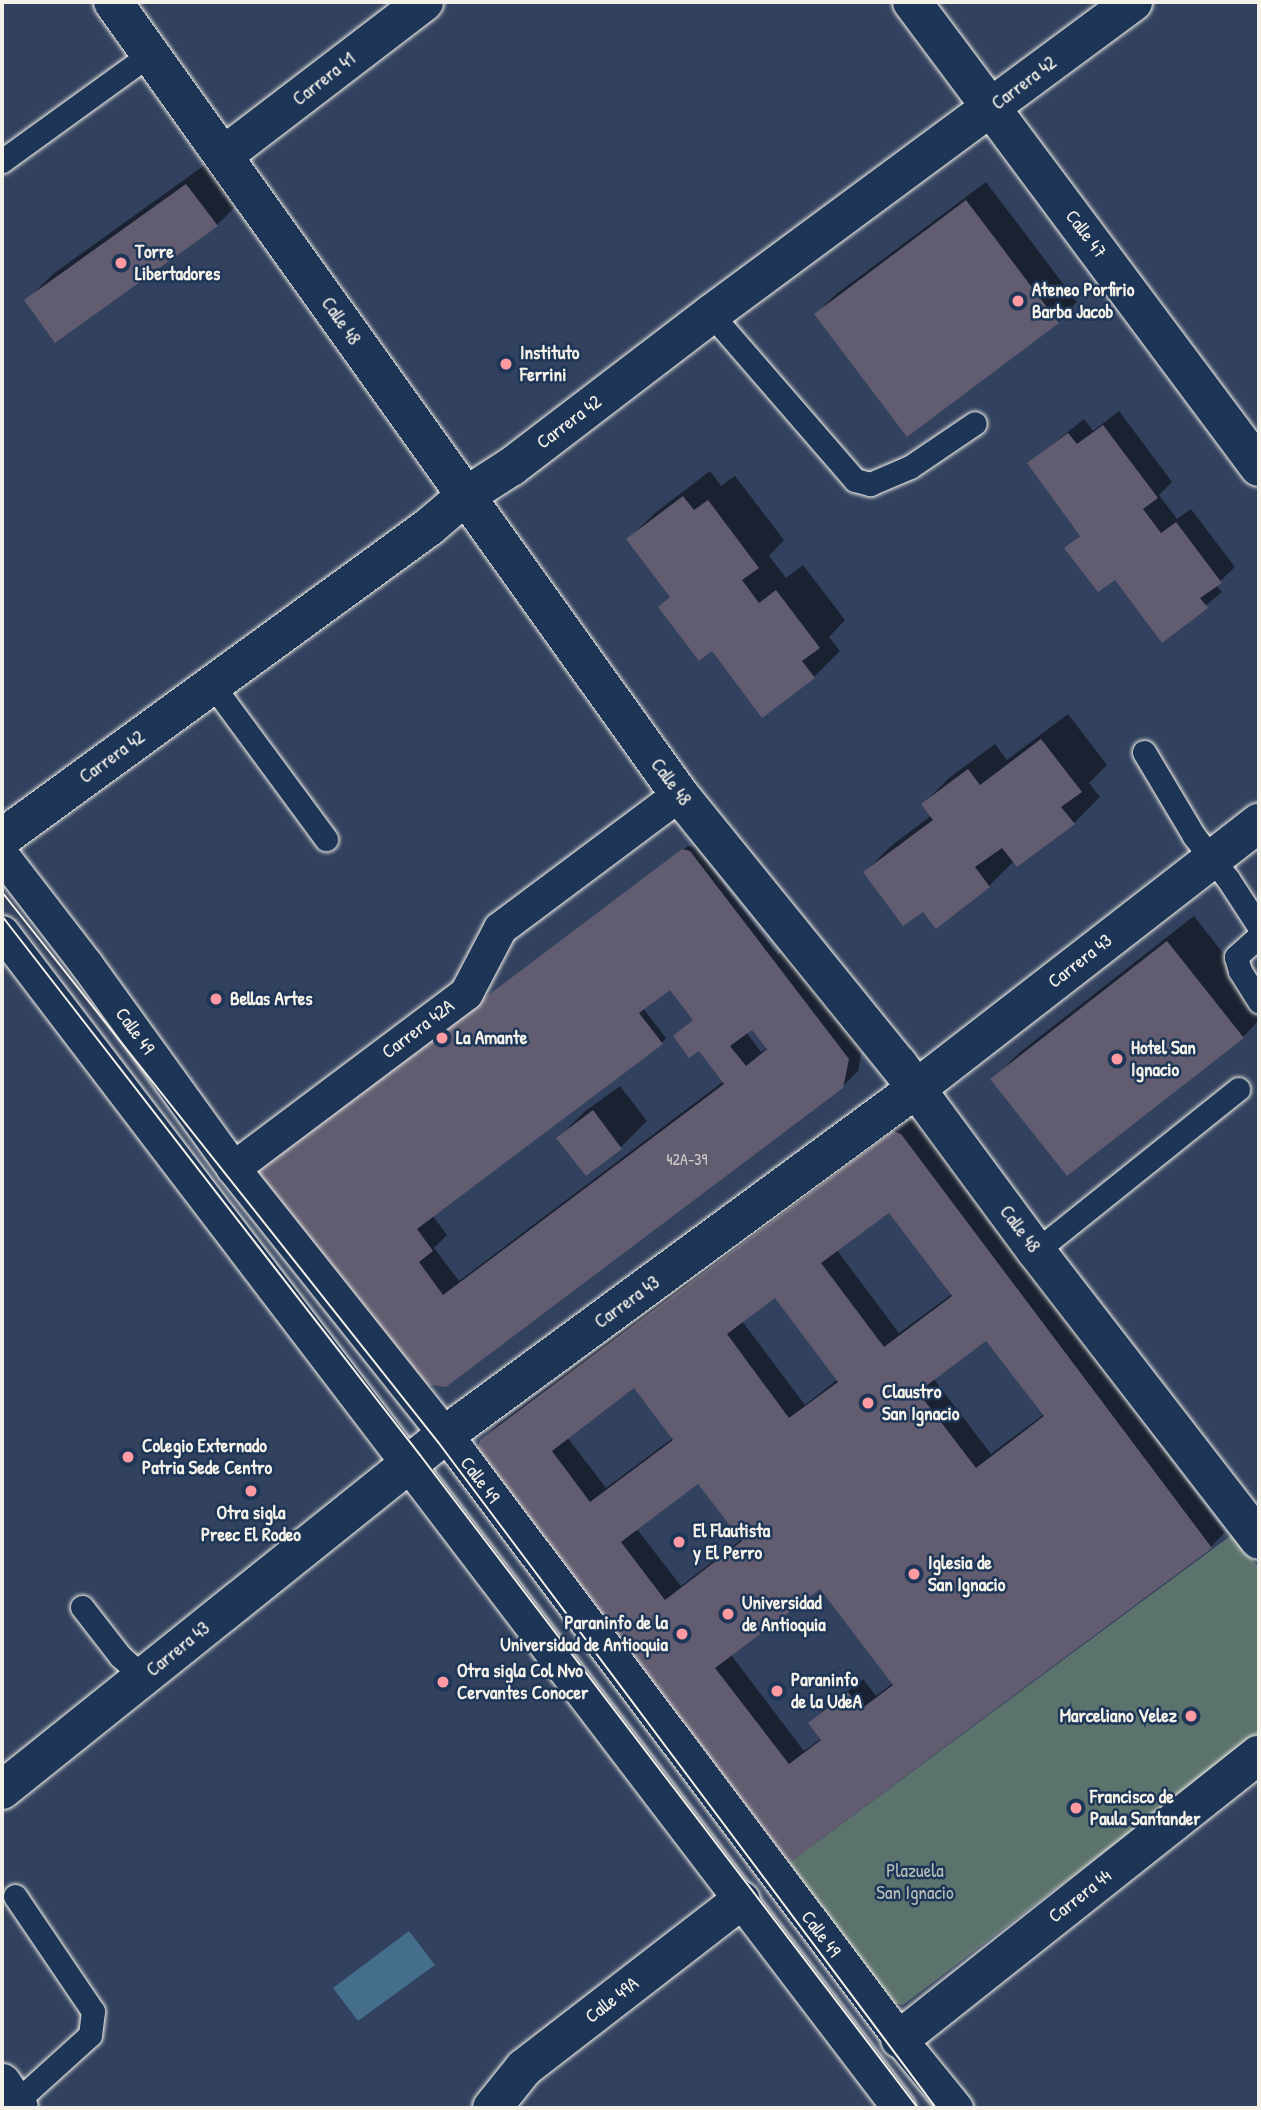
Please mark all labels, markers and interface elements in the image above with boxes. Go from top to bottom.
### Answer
street label: Carrera 41 [288,47,360,111]
street label: Carrera 42 [987,51,1061,115]
street label: Calle 47 [1060,205,1112,263]
place label: Torre Libertadores [135,241,220,285]
marker: Torre Libertadores [113,255,129,271]
place label: Ateneo Porfirio Barba Jacob [1032,279,1134,323]
street label: Calle 48 [316,293,366,349]
marker: Ateneo Porfirio Barba Jacob [1010,293,1026,309]
place label: Instituto Ferrini [520,342,579,386]
marker: Instituto Ferrini [498,356,514,372]
street label: Carrera 42 [532,390,606,454]
street label: Carrera 42 [75,726,149,788]
street label: Calle 48 [646,754,696,810]
street label: Carrera 43 [1044,929,1116,993]
place label: Bellas Artes [230,988,313,1010]
marker: Bellas Artes [208,991,224,1007]
street label: Carrera 42A [377,994,459,1064]
street label: Calle 49 [110,1003,160,1059]
place label: La Amante [456,1027,527,1049]
marker: La Amante [434,1030,450,1046]
place label: Hotel San Ignacio [1131,1037,1196,1081]
marker: Hotel San Ignacio [1109,1051,1125,1067]
house number: 42A-39 [667,1149,707,1169]
street label: Calle 48 [995,1201,1045,1257]
street label: Carrera 43 [590,1271,664,1333]
place label: Claustro San Ignacio [882,1381,959,1425]
marker: Claustro San Ignacio [860,1395,876,1411]
place label: Colegio Externado Patria Sede Centro [142,1435,272,1479]
marker: Colegio Externado Patria Sede Centro [120,1449,136,1465]
street label: Calle 49 [455,1452,505,1508]
marker: Otra sigla Preec El Rodeo [243,1483,259,1499]
place label: Otra sigla Preec El Rodeo [201,1502,301,1546]
place label: El Flautista y El Perro [693,1520,770,1564]
marker: El Flautista y El Perro [671,1534,687,1550]
place label: Iglesia de San Ignacio [928,1552,1005,1596]
marker: Iglesia de San Ignacio [906,1566,922,1582]
place label: Universidad de Antioquia [742,1592,826,1636]
marker: Universidad de Antioquia [720,1606,736,1622]
place label: Paraninfo de la Universidad de Antioquia [500,1612,668,1656]
street label: Carrera 43 [142,1617,214,1681]
marker: Paraninfo de la Universidad de Antioquia [674,1626,690,1642]
place label: Otra sigla Col Nvo Cervantes Conocer [457,1660,588,1704]
place label: Paraninfo de la UdeA [791,1669,862,1713]
marker: Otra sigla Col Nvo Cervantes Conocer [435,1674,451,1690]
marker: Paraninfo de la UdeA [769,1683,785,1699]
place label: Marceliano Velez [1060,1705,1177,1727]
marker: Marceliano Velez [1183,1708,1199,1724]
place label: Francisco de Paula Santander [1090,1786,1201,1830]
marker: Francisco de Paula Santander [1068,1800,1084,1816]
park label: Plazuela San Ignacio [876,1860,954,1904]
street label: Carrera 44 [1044,1864,1116,1928]
street label: Calle 49 [796,1906,846,1962]
street label: Calle 49A [581,1972,643,2028]

